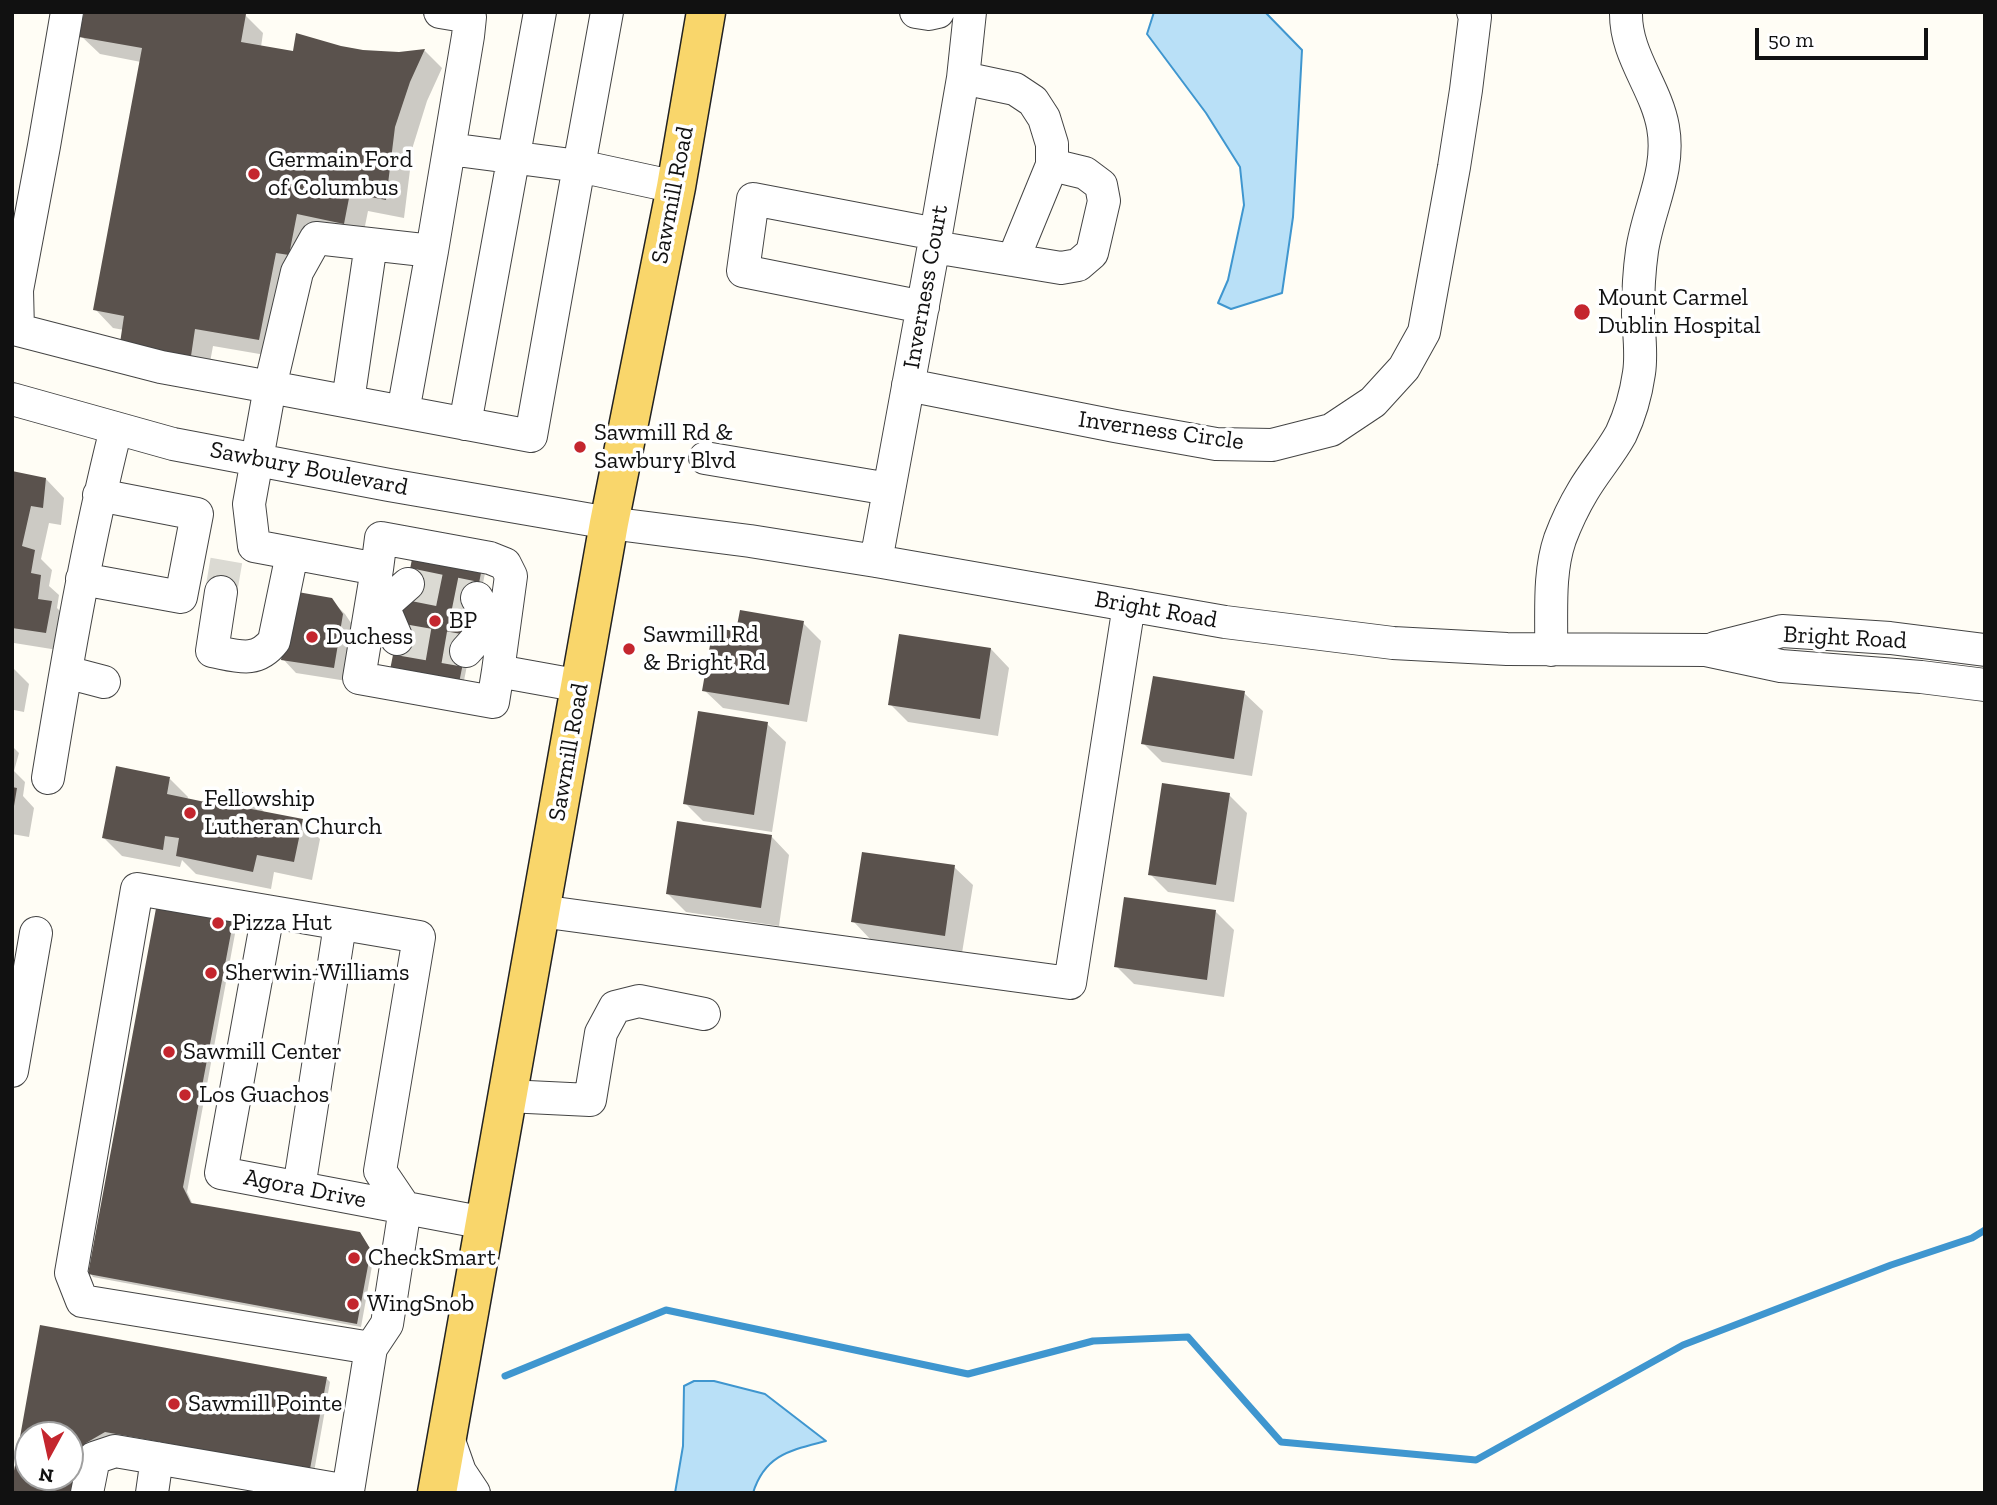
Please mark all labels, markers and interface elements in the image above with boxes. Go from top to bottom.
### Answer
scale bar [1759,14,1932,58]
text: 50 m [1768,27,1814,52]
street label: Sawmill Road [646,124,700,266]
place label: Germain Ford of Columbus [268,146,413,202]
marker: Germain Ford of Columbus [246,166,262,182]
street label: Inverness Court [897,203,955,371]
place label: Mount Carmel Dublin Hospital [1598,284,1761,340]
marker: Mount Carmel Dublin Hospital [1572,302,1592,322]
street label: Inverness Circle [1076,405,1246,457]
place label: Sawmill Rd & Sawbury Blvd [594,419,736,475]
street label: Sawbury Boulevard [208,436,410,502]
marker: Sawmill Rd & Sawbury Blvd [572,439,588,455]
street label: Bright Road [1093,585,1219,635]
place label: BP [449,607,477,635]
marker: BP [427,613,443,629]
street label: Bright Road [1782,620,1908,656]
place label: Sawmill Rd & Bright Rd [643,621,766,677]
place label: Duchess [326,623,413,651]
marker: Duchess [304,629,320,645]
marker: Sawmill Rd & Bright Rd [621,641,637,657]
street label: Sawmill Road [543,681,595,823]
place label: Fellowship Lutheran Church [204,785,382,841]
marker: Fellowship Lutheran Church [182,805,198,821]
place label: Pizza Hut [232,909,332,937]
marker: Pizza Hut [210,915,226,931]
place label: Sherwin-Williams [225,959,409,987]
marker: Sherwin-Williams [203,965,219,981]
place label: Sawmill Center [183,1038,342,1066]
marker: Sawmill Center [161,1044,177,1060]
place label: Los Guachos [199,1081,329,1109]
marker: Los Guachos [177,1087,193,1103]
street label: Agora Drive [241,1163,369,1215]
place label: CheckSmart [368,1244,496,1272]
marker: CheckSmart [346,1250,362,1266]
place label: WingSnob [367,1290,474,1318]
marker: WingSnob [345,1296,361,1312]
place label: Sawmill Pointe [188,1390,342,1418]
marker: Sawmill Pointe [166,1396,182,1412]
north arrow [14,1421,84,1491]
text: N [38,1463,55,1488]

